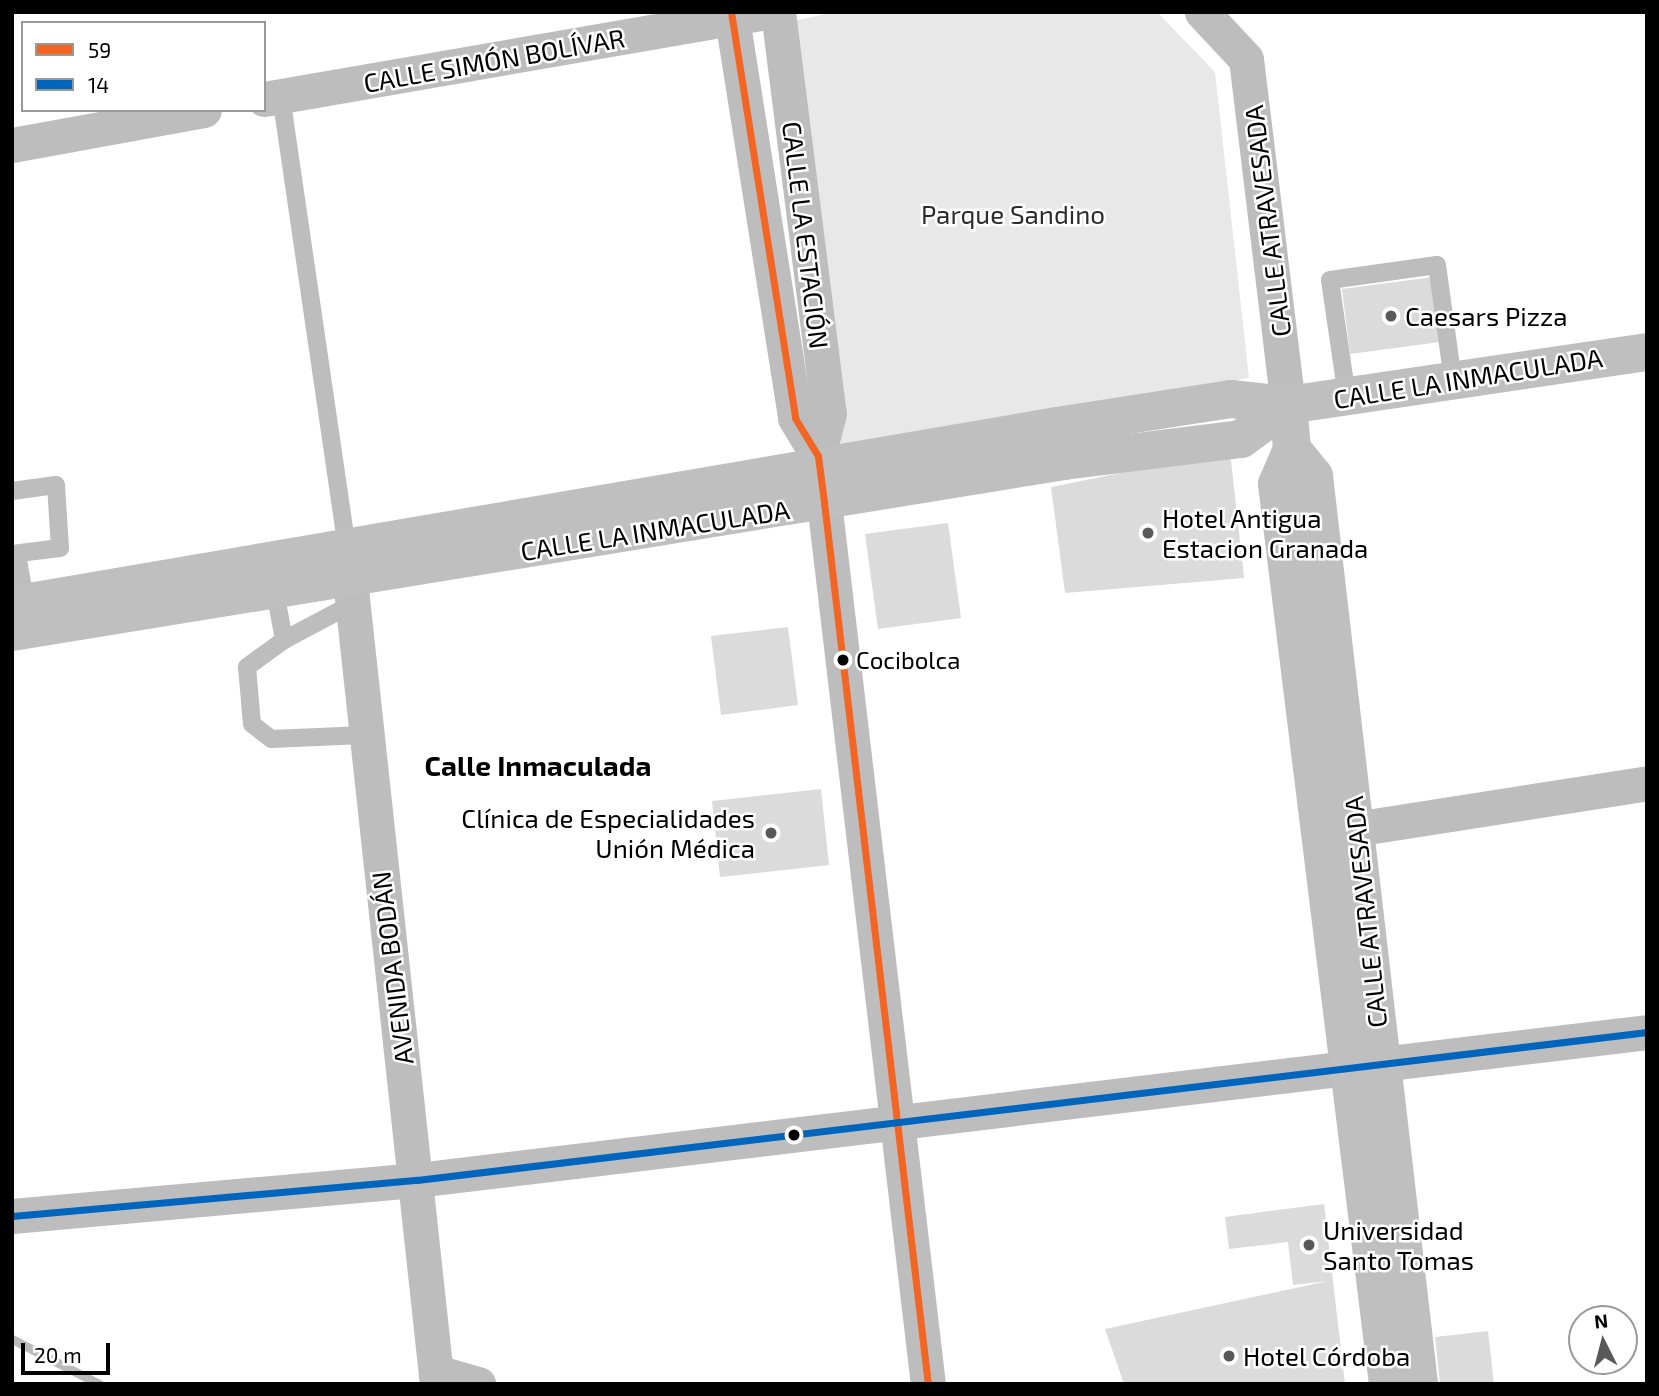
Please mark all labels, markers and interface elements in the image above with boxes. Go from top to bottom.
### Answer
legend [21,21,266,112]
street label: CALLE SIMÓN BOLÍVAR [361,22,627,98]
text: 59 [88,37,111,62]
text: 14 [88,72,109,97]
street label: CALLE ATRAVESADA [1237,103,1297,339]
street label: CALLE LA ESTACIÓN [777,119,835,351]
park label: Parque Sandino [921,198,1105,230]
place label: Caesars Pizza [1405,300,1568,332]
marker: Caesars Pizza [1383,308,1399,324]
street label: CALLE LA INMACULADA [1331,341,1605,415]
street label: CALLE LA INMACULADA [518,493,792,567]
place label: Hotel Antigua Estacion Granada [1162,502,1368,564]
marker: Hotel Antigua Estacion Granada [1140,525,1156,541]
place label: Cocibolca [856,646,960,674]
marker: Cocibolca [836,653,850,667]
district label: Calle Inmaculada [425,748,651,782]
street label: CALLE ATRAVESADA [1337,794,1393,1030]
place label: Clínica de Especialidades Unión Médica [461,802,755,864]
marker: Clínica de Especialidades Unión Médica [761,823,781,843]
street label: AVENIDA BODÁN [365,869,419,1067]
unlabelled marker [787,1128,801,1142]
place label: Universidad Santo Tomas [1323,1214,1475,1276]
marker: Universidad Santo Tomas [1301,1237,1317,1253]
north arrow [1568,1305,1638,1375]
text: N [1593,1308,1609,1333]
scale bar [24,1330,114,1374]
place label: Hotel Córdoba [1243,1340,1411,1372]
text: 20 m [34,1342,82,1367]
marker: Hotel Córdoba [1221,1348,1237,1364]

